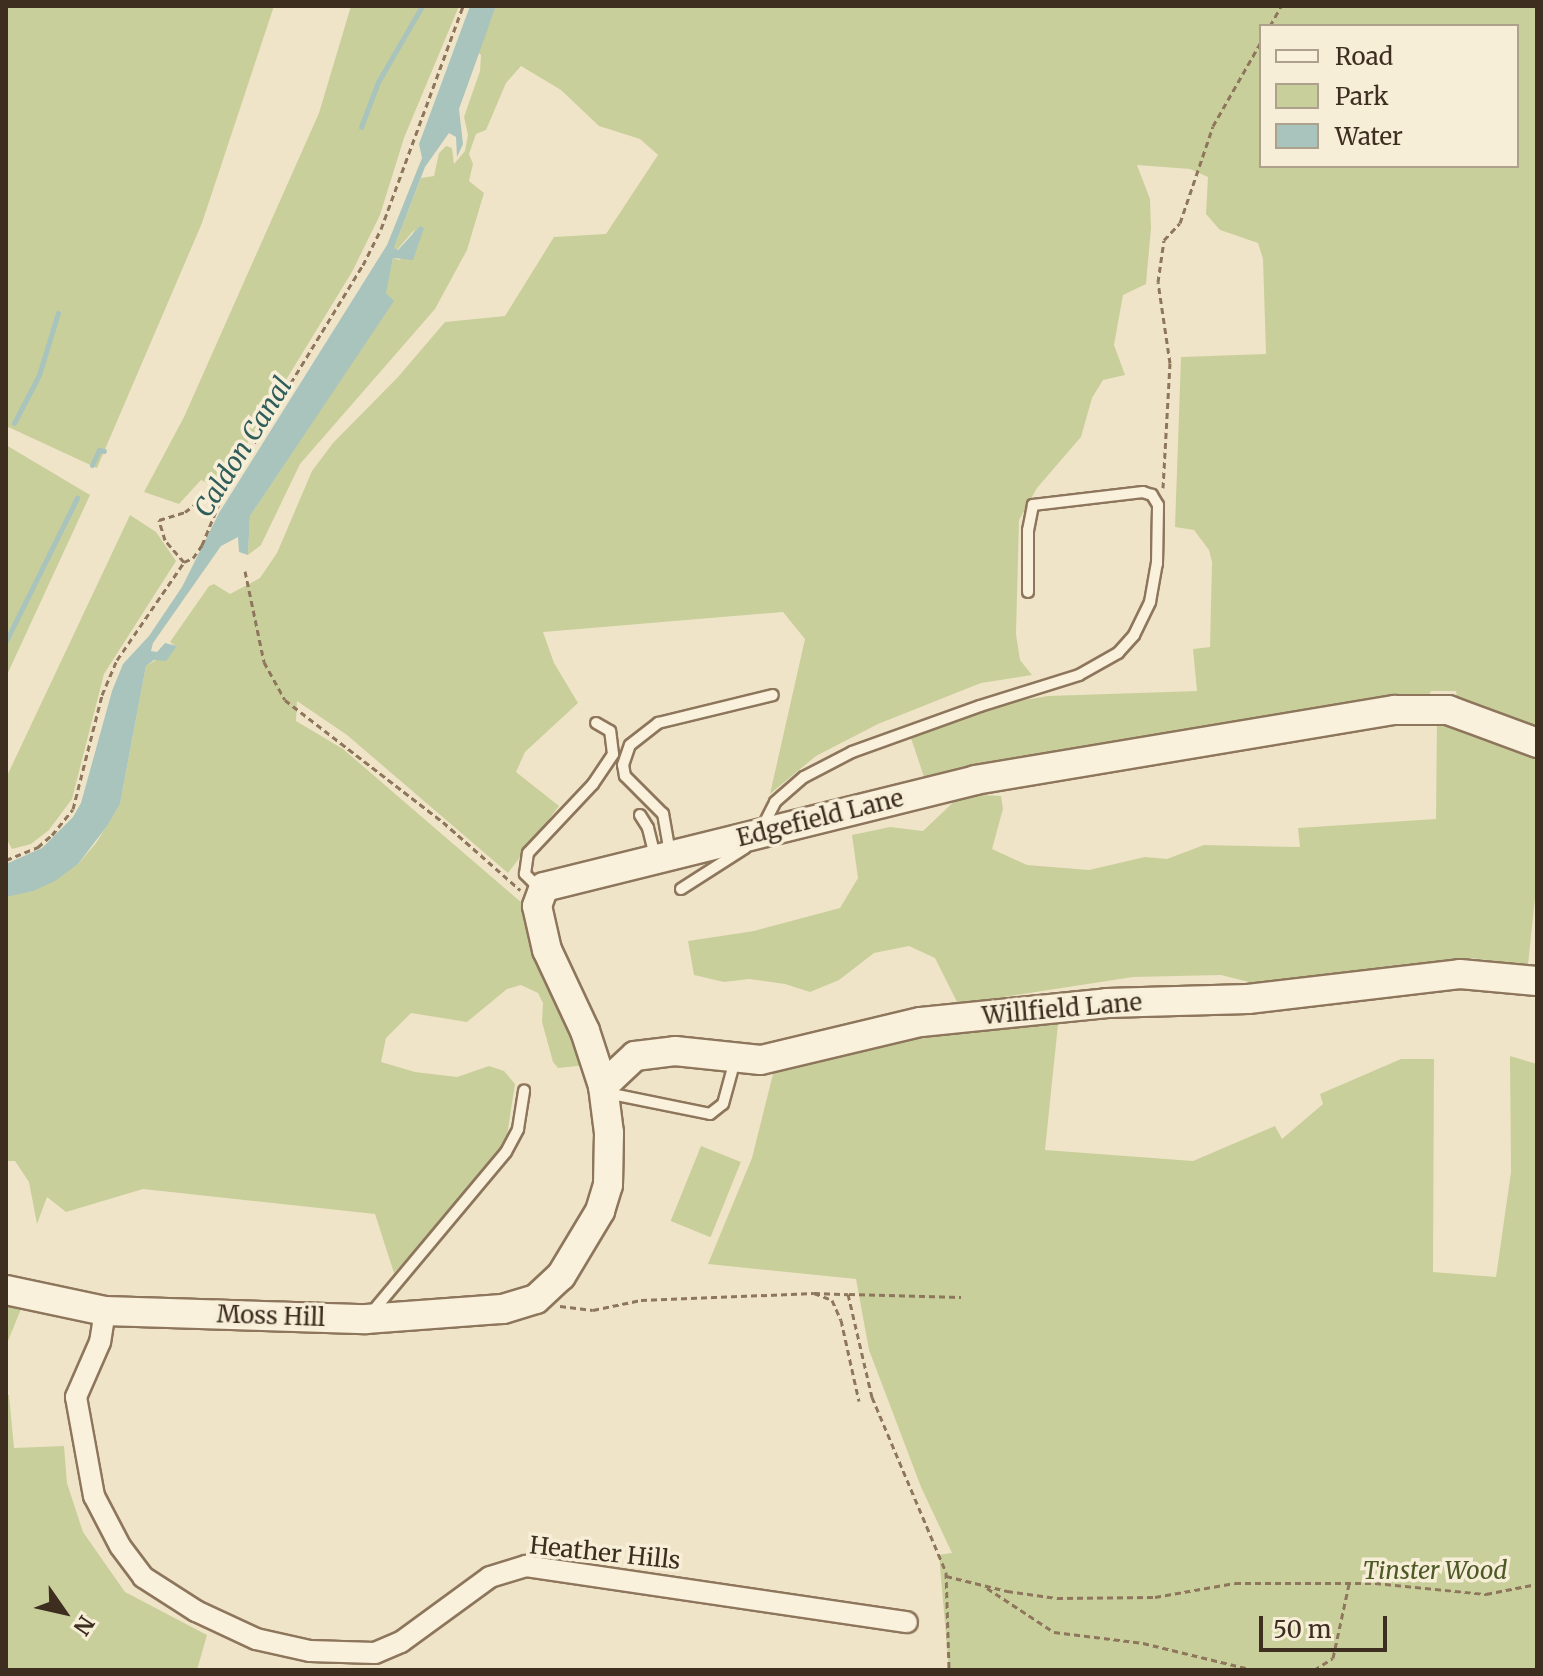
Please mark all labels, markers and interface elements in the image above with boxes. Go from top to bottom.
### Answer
legend [1259,24,1519,168]
text: Road [1335,41,1393,72]
text: Park [1335,81,1388,112]
text: Water [1335,121,1403,152]
water label: Caldon Canal [188,371,298,523]
street label: Edgefield Lane [734,783,906,853]
street label: Willfield Lane [981,988,1143,1030]
street label: Moss Hill [216,1300,326,1332]
street label: Heather Hills [528,1531,682,1575]
park label: Tinster Wood [1363,1557,1507,1585]
north arrow [24,1572,104,1652]
scale bar [1263,1600,1391,1650]
text: N [67,1610,100,1640]
text: 50 m [1273,1614,1332,1645]

